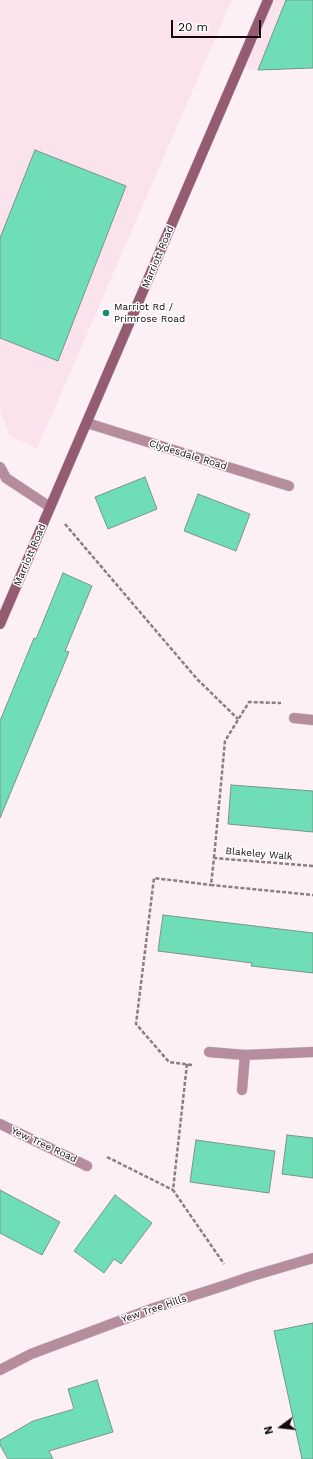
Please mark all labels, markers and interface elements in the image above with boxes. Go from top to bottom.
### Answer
scale bar [173,12,263,38]
text: 20 m [178,20,208,34]
street label: Marriott Road [139,224,177,290]
place label: Marriot Rd / Primrose Road [114,301,185,324]
marker: Marriot Rd / Primrose Road [101,308,111,318]
street label: Clydesdale Road [148,437,228,473]
street label: Marriott Road [11,522,49,588]
street label: Blakeley Walk [225,845,293,863]
street label: Yew Tree Road [9,1125,79,1165]
street label: Yew Tree Hills [120,1292,188,1326]
north arrow [261,1407,301,1447]
text: N [262,1425,276,1436]

